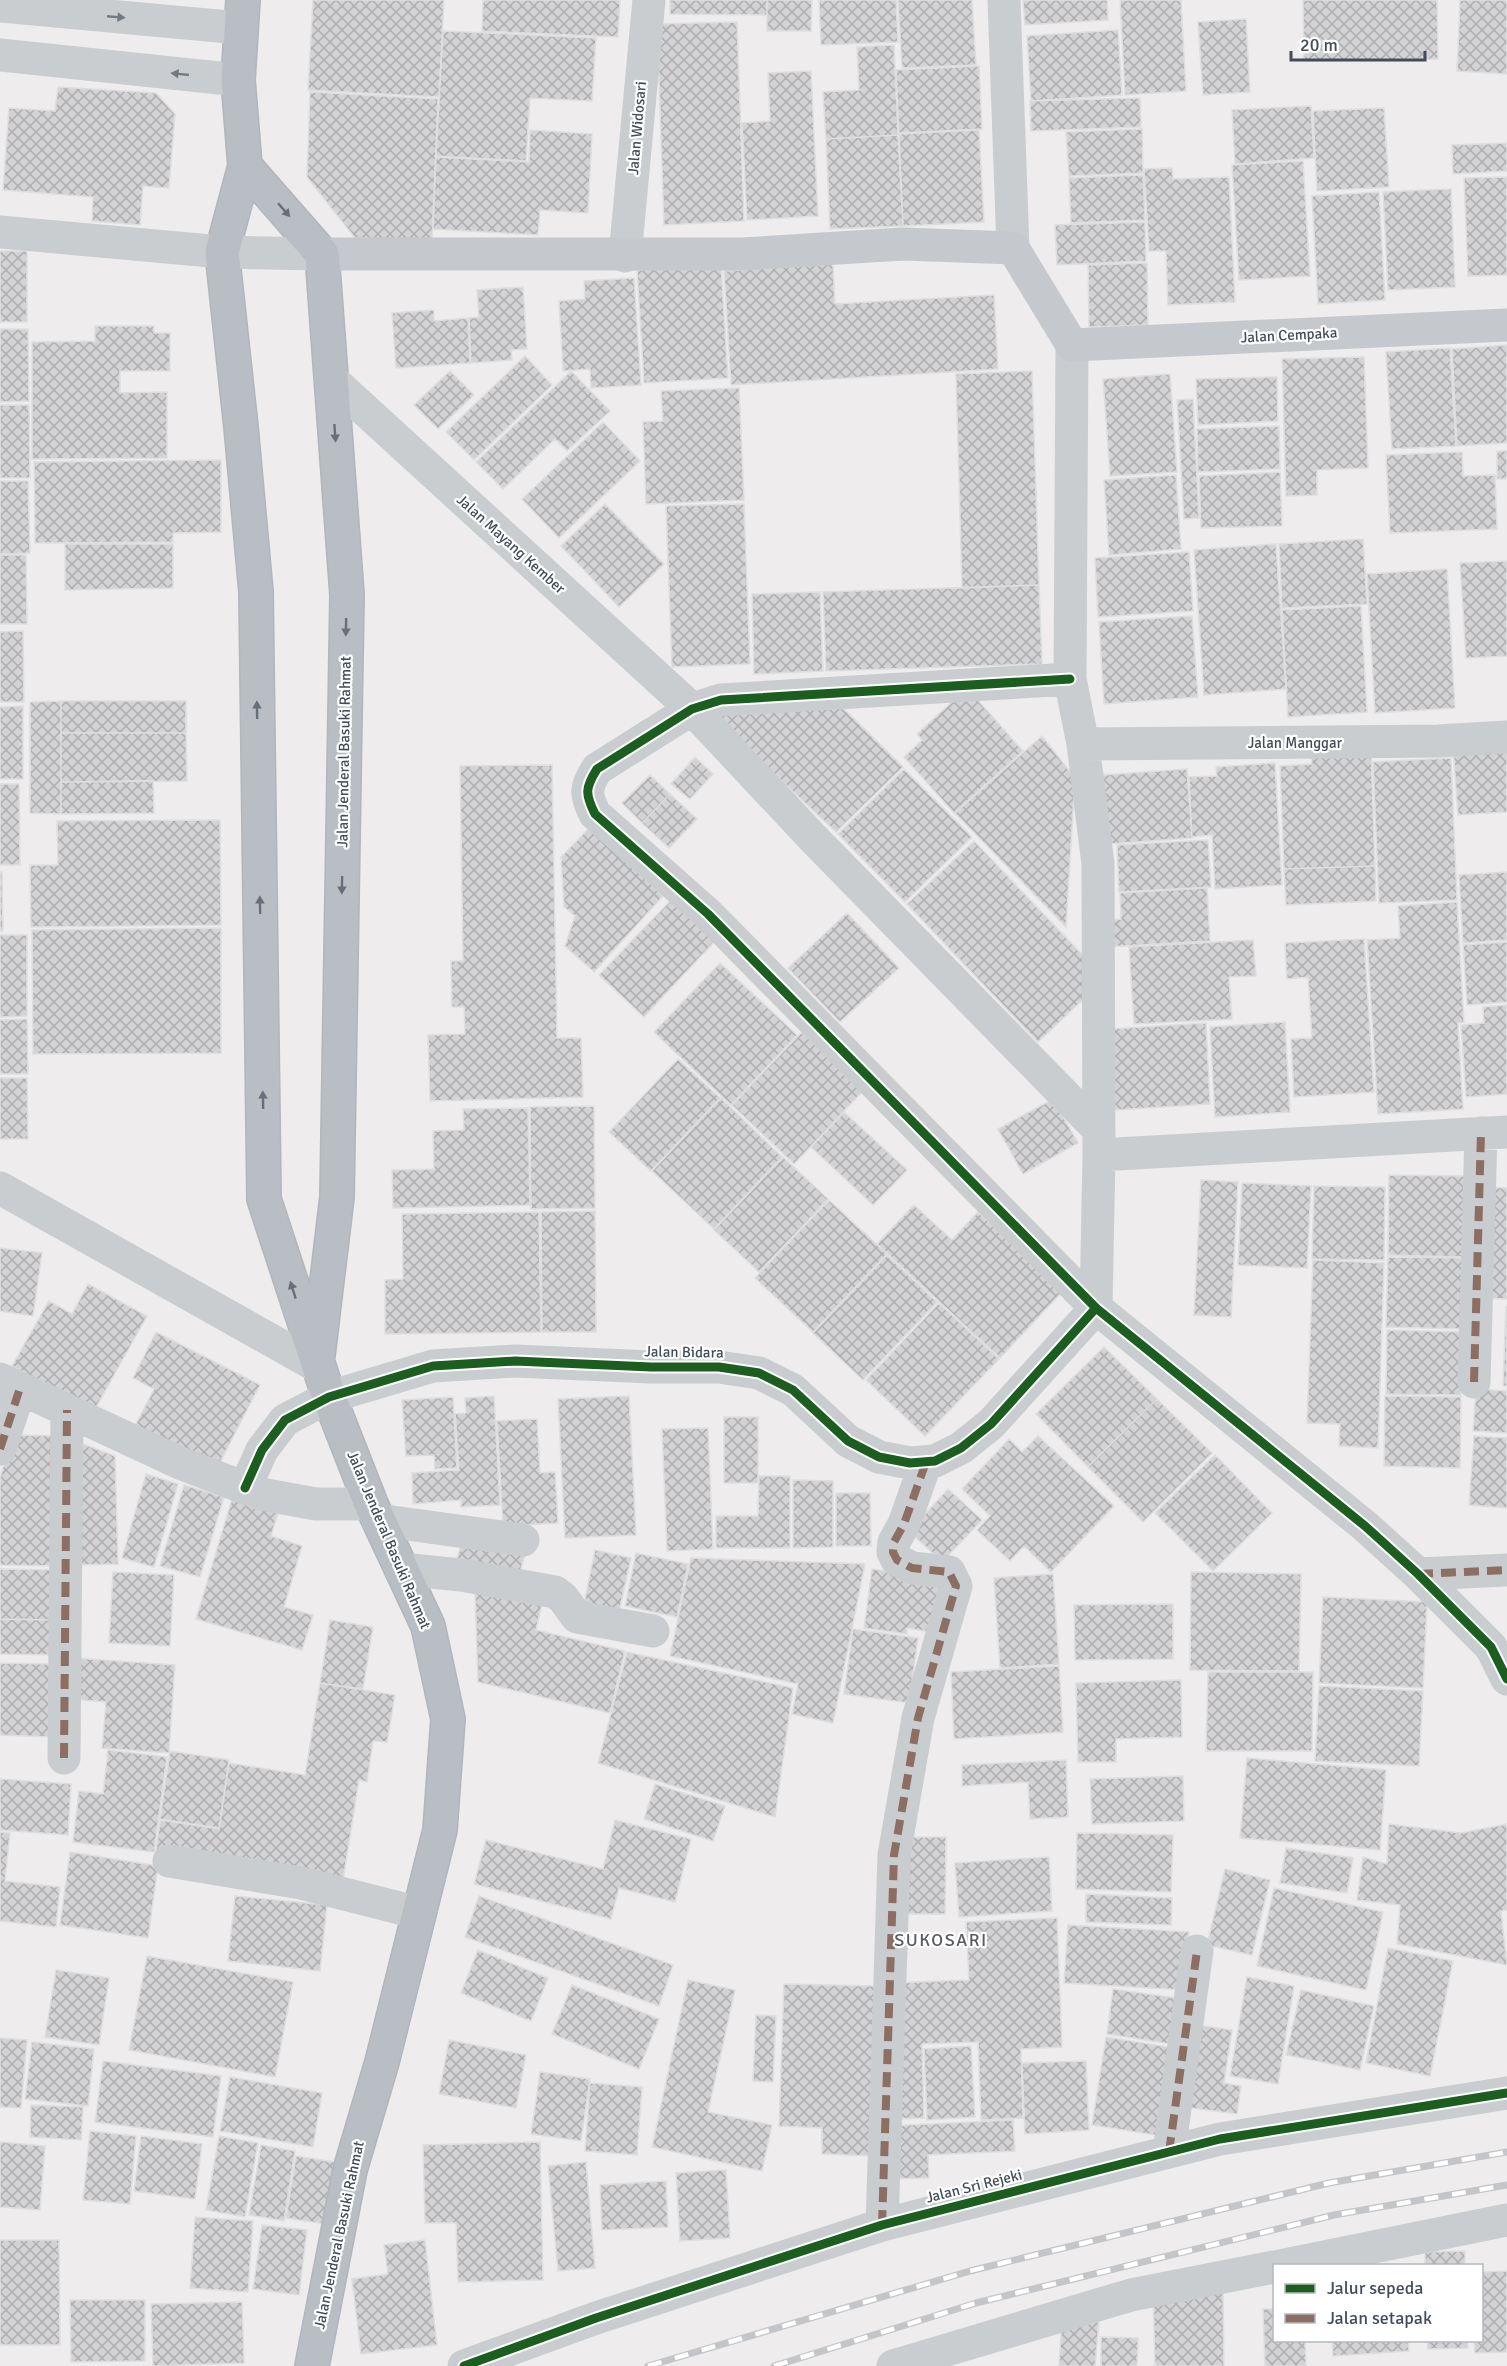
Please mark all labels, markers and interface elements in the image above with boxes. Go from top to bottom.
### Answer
one-way arrow [106,12,125,21]
scale bar [1291,24,1424,62]
text: 20 m [1300,34,1338,56]
one-way arrow [170,69,189,79]
street label: Jalan Widosari [624,80,650,176]
one-way arrow [277,202,290,217]
street label: Jalan Cempaka [1240,323,1338,347]
one-way arrow [330,423,339,442]
street label: Jalan Mayang Kember [453,491,569,598]
one-way arrow [341,618,351,637]
street label: Jalan Jenderal Basuki Rahmat [333,656,355,848]
one-way arrow [253,700,262,719]
street label: Jalan Manggar [1248,734,1343,752]
one-way arrow [337,876,347,895]
one-way arrow [255,895,265,914]
one-way arrow [258,1090,267,1109]
one-way arrow [288,1281,297,1299]
street label: Jalan Bidara [644,1342,724,1362]
street label: Jalan Jenderal Basuki Rahmat [343,1448,435,1632]
district label: SUKOSARI [894,1929,988,1951]
street label: Jalan Jenderal Basuki Rahmat [310,2139,368,2331]
street label: Jalan Sri Rejeki [924,2165,1024,2207]
legend [1273,2264,1483,2342]
text: Jalur sepeda [1327,2277,1423,2299]
text: Jalan setapak [1327,2307,1432,2329]

